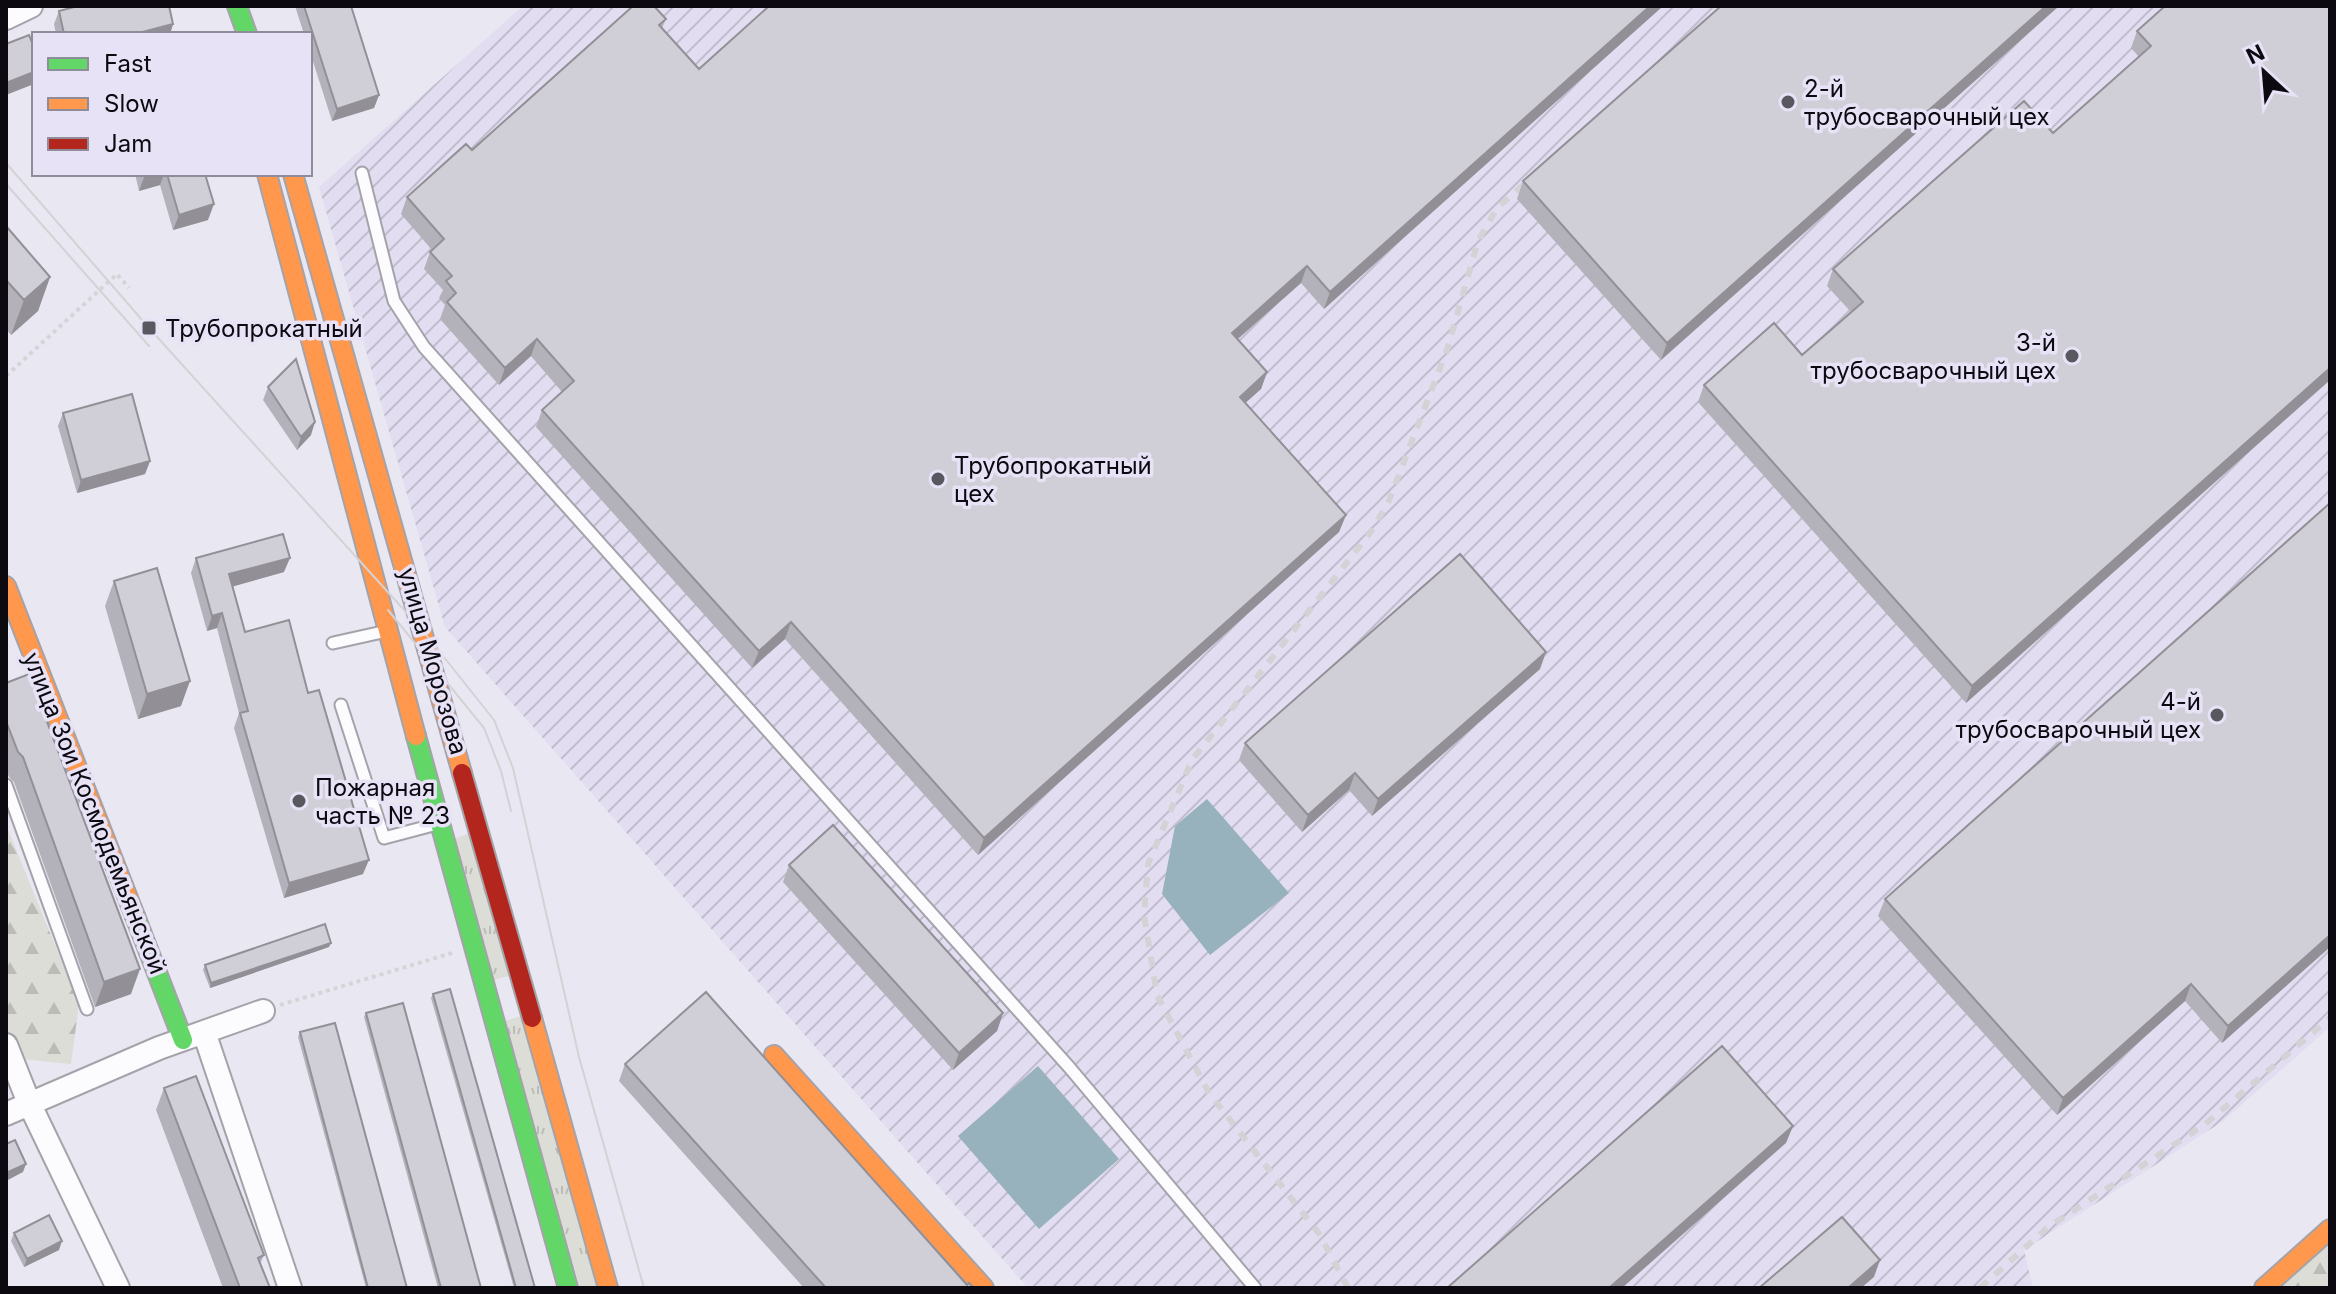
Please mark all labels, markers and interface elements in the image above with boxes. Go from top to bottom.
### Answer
legend [32,32,312,176]
north arrow [2224,32,2304,112]
text: N [2242,39,2268,69]
text: Fast [104,49,152,78]
place label: 2-й трубосварочный цех [1804,74,2050,131]
text: Slow [104,89,159,118]
marker: 2-й трубосварочный цех [1779,93,1797,111]
text: Jam [104,129,152,158]
place label: Трубопрокатный [165,314,363,343]
marker: Трубопрокатный [140,319,158,337]
place label: 3-й трубосварочный цех [1811,328,2056,385]
marker: 3-й трубосварочный цех [2063,347,2081,365]
place label: Трубопрокатный цех [954,451,1152,508]
marker: Трубопрокатный цех [929,470,947,488]
street label: улица Морозова [392,564,474,758]
street label: улица Зои Космодемьянской [17,648,173,978]
place label: 4-й трубосварочный цех [1956,687,2201,744]
marker: 4-й трубосварочный цех [2208,706,2226,724]
place label: Пожарная часть № 23 [315,773,450,830]
marker: Пожарная часть № 23 [290,792,308,810]

